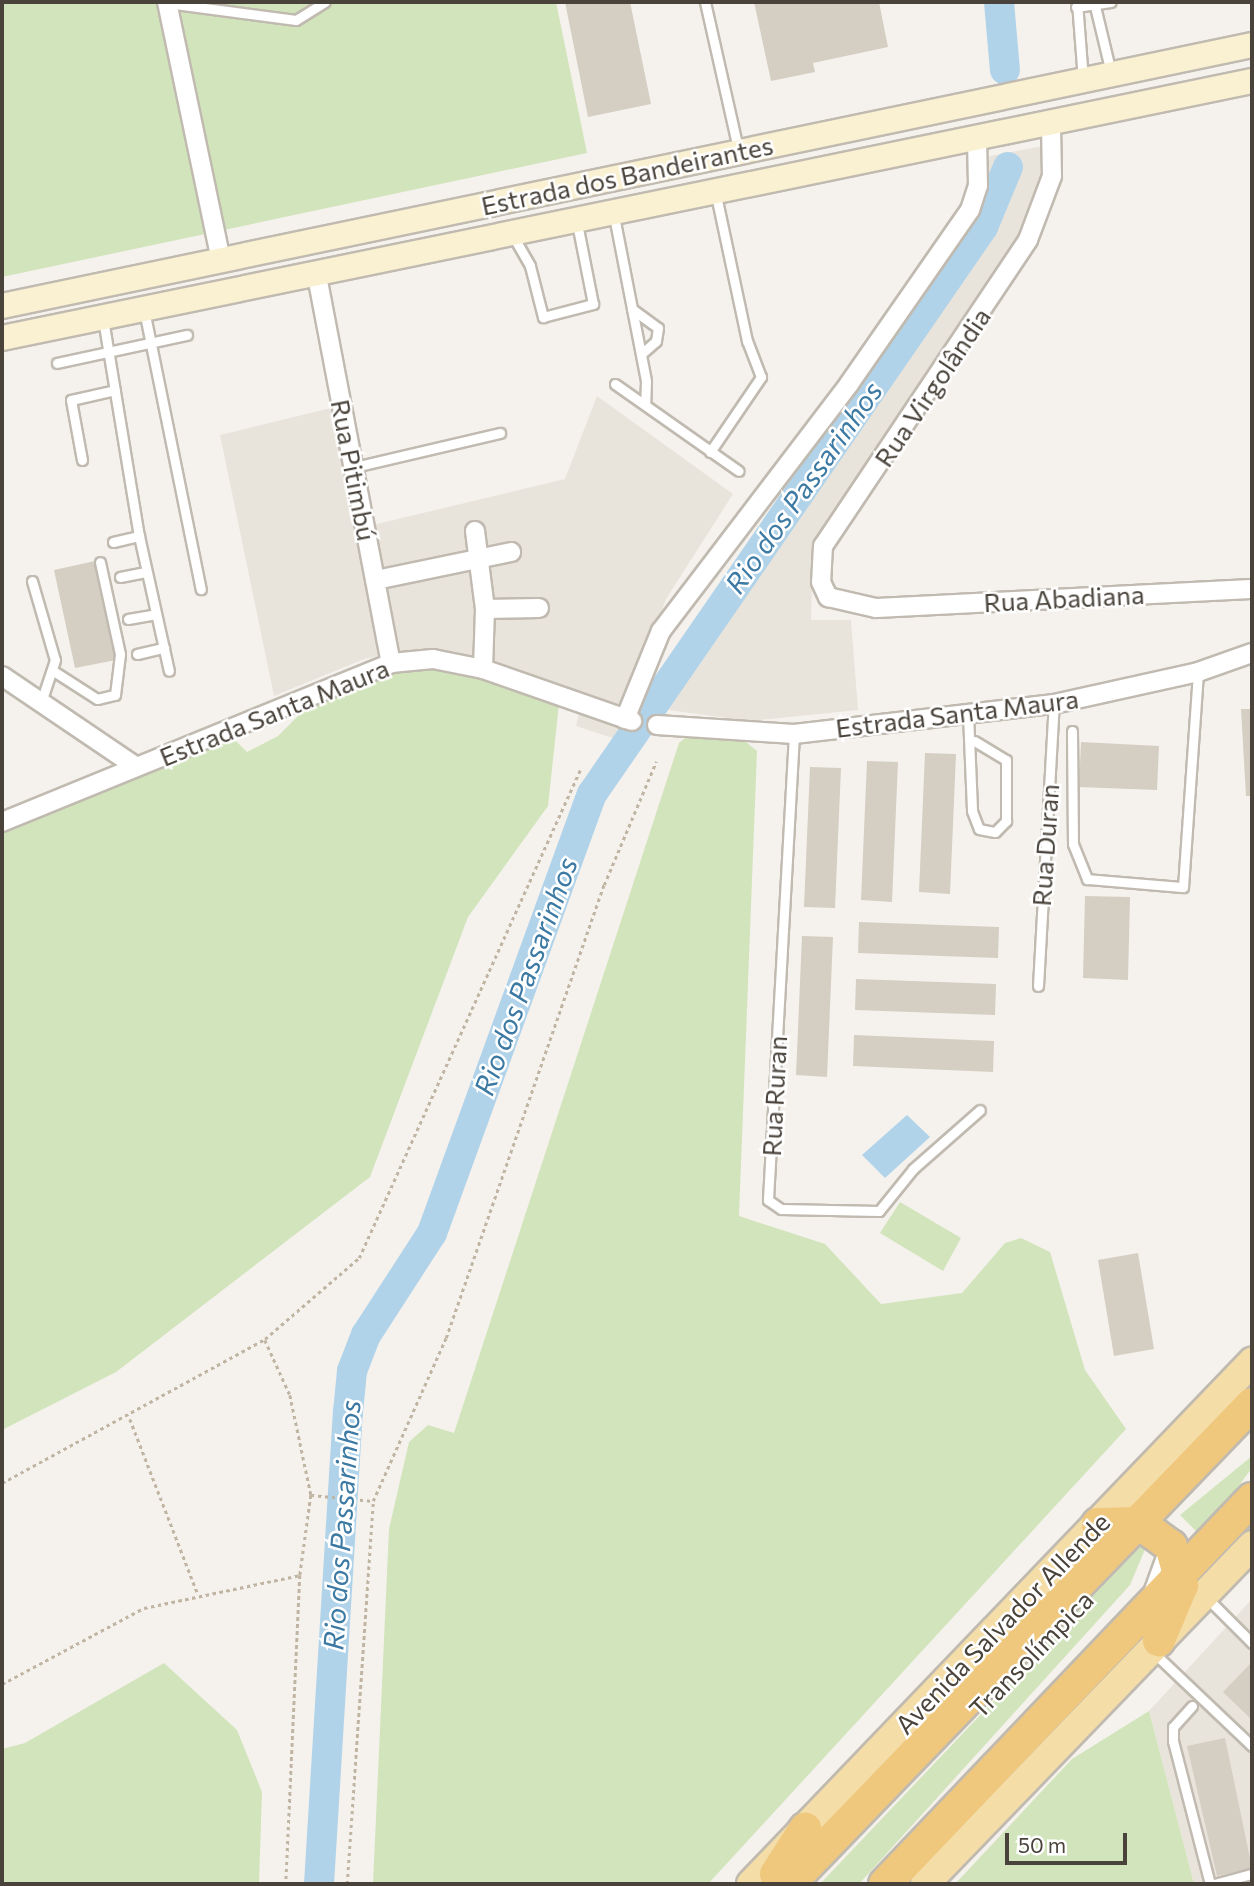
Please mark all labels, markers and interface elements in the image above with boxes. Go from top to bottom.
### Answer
street label: Estrada dos Bandeirantes [478,129,776,221]
street label: Rua Virgolândia [867,302,997,472]
water label: Rio dos Passarinhos [717,375,889,599]
street label: Rua Pitimbú [325,397,383,543]
street label: Rua Abadiana [983,578,1145,618]
street label: Estrada Santa Maura [155,652,393,772]
street label: Estrada Santa Maura [834,683,1080,743]
street label: Rua Duran [1025,783,1065,907]
water label: Rio dos Passarinhos [466,852,584,1100]
street label: Rua Ruran [755,1035,793,1157]
water label: Rio dos Passarinhos [315,1399,367,1651]
street label: Avenida Salvador Allende [888,1506,1116,1740]
street label: Transolímpica [962,1584,1100,1724]
scale bar [1009,1820,1132,1864]
text: 50 m [1018,1832,1066,1857]

